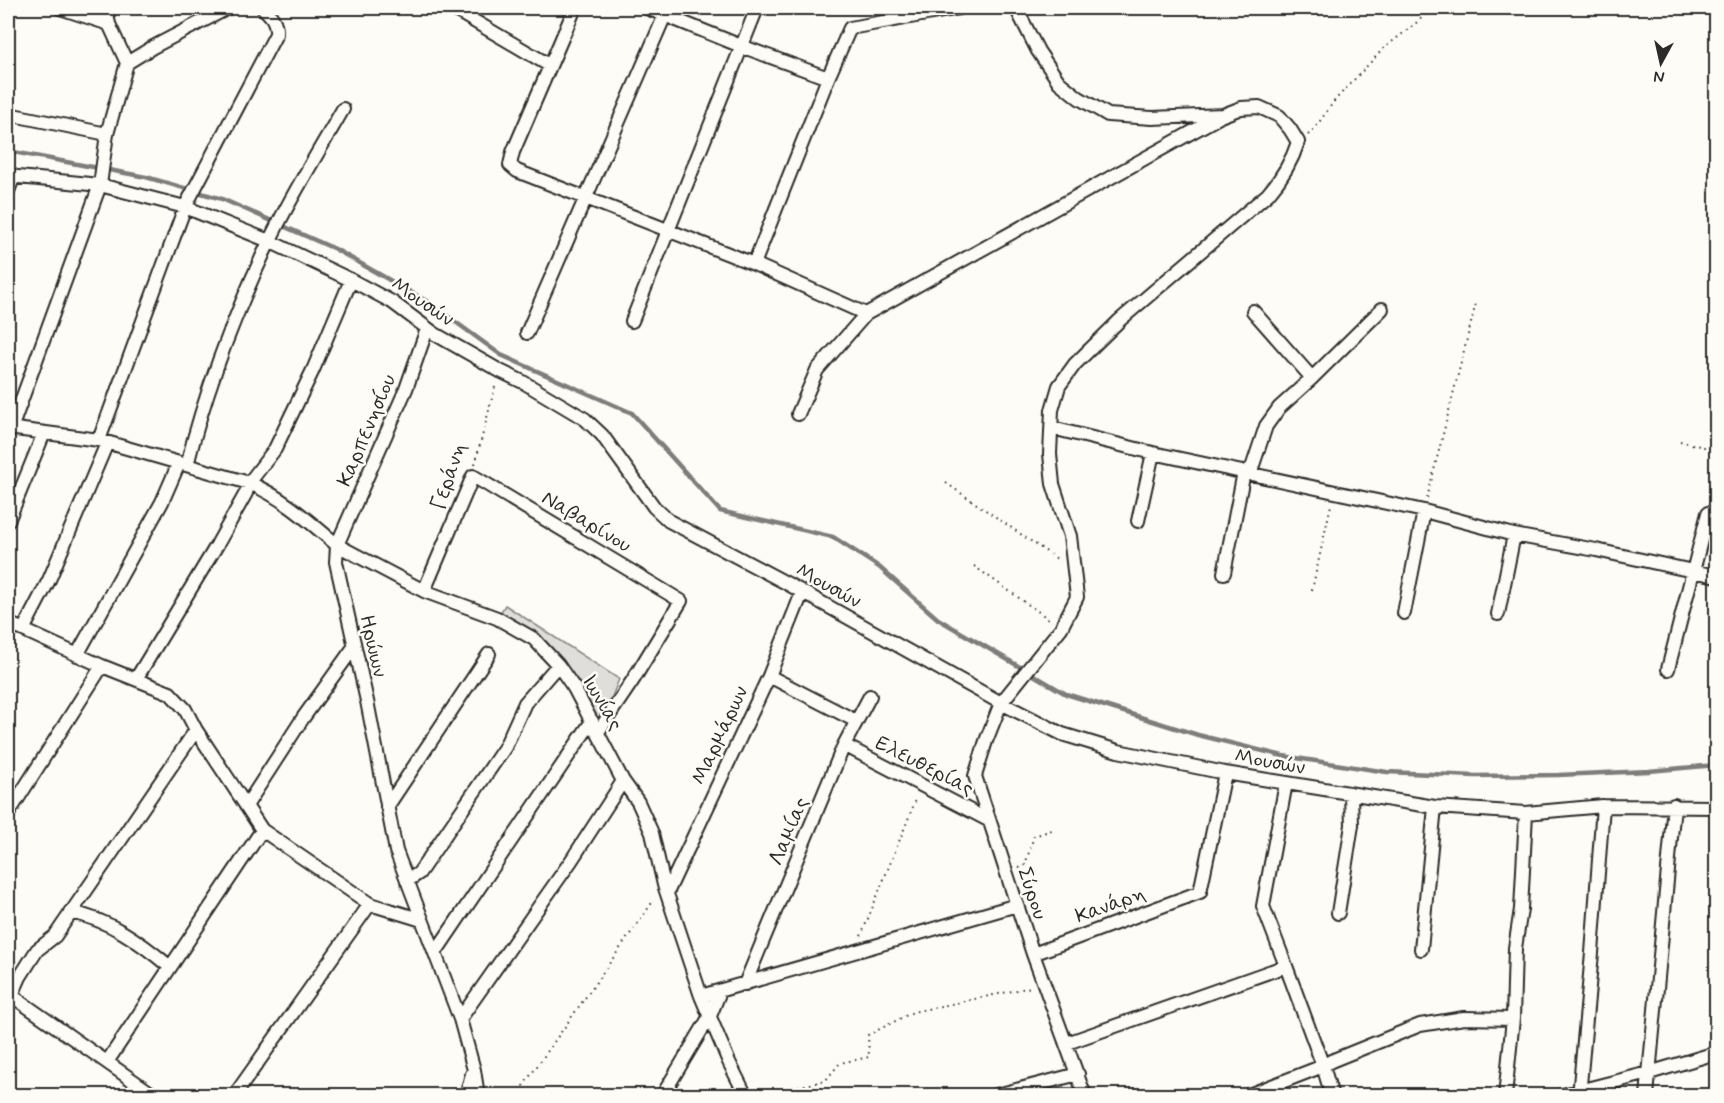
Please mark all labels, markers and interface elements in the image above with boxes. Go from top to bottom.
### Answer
north arrow [1631,33,1691,93]
text: N [1652,65,1666,88]
street label: Μουσών [385,270,460,333]
street label: Καρπενησίου [331,370,403,491]
street label: Γεράνη [424,439,473,514]
street label: Ναβαρίνου [536,484,637,560]
street label: Μουσών [791,556,866,615]
street label: Ηρώων [352,612,394,680]
street label: Ιωνίας [575,669,629,736]
street label: Μαρμάρων [685,681,755,789]
street label: Ελευθερίας [870,729,979,803]
street label: Μουσών [1232,742,1307,782]
street label: Λαμίας [762,793,816,870]
street label: Σύρου [1010,863,1054,923]
street label: Κανάρη [1071,879,1149,931]

